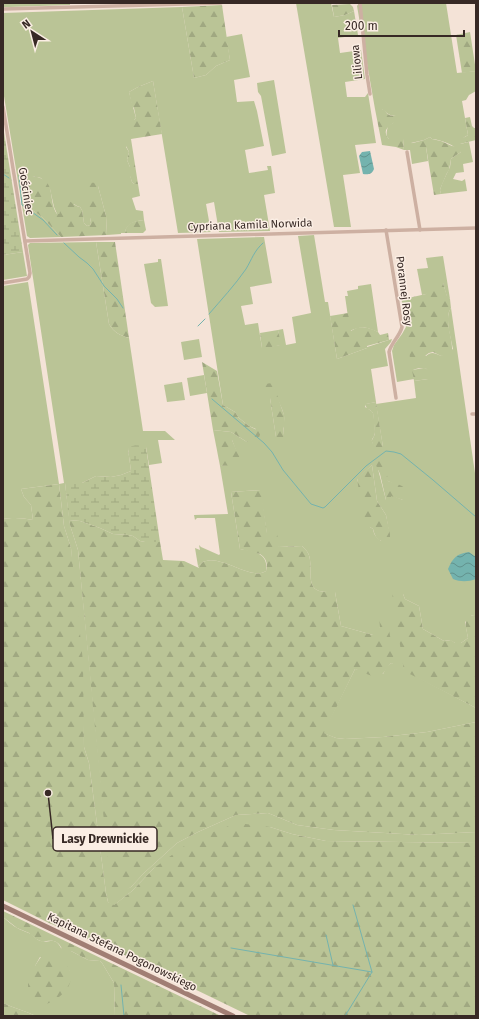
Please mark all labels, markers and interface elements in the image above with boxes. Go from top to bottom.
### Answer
north arrow [12,12,52,52]
scale bar [339,12,464,38]
text: N [20,17,33,32]
text: 200 m [345,19,378,33]
street label: Liliowa [349,44,365,80]
street label: Gościniec [16,166,36,216]
street label: Cypriana Kamila Norwida [187,216,313,234]
street label: Porannej Rosy [393,255,415,327]
callout: Lasy Drewnickie [53,827,157,851]
text: Lasy Drewnickie [61,832,149,846]
street label: Kapitana Stefana Pogonowskiego [45,910,199,994]

